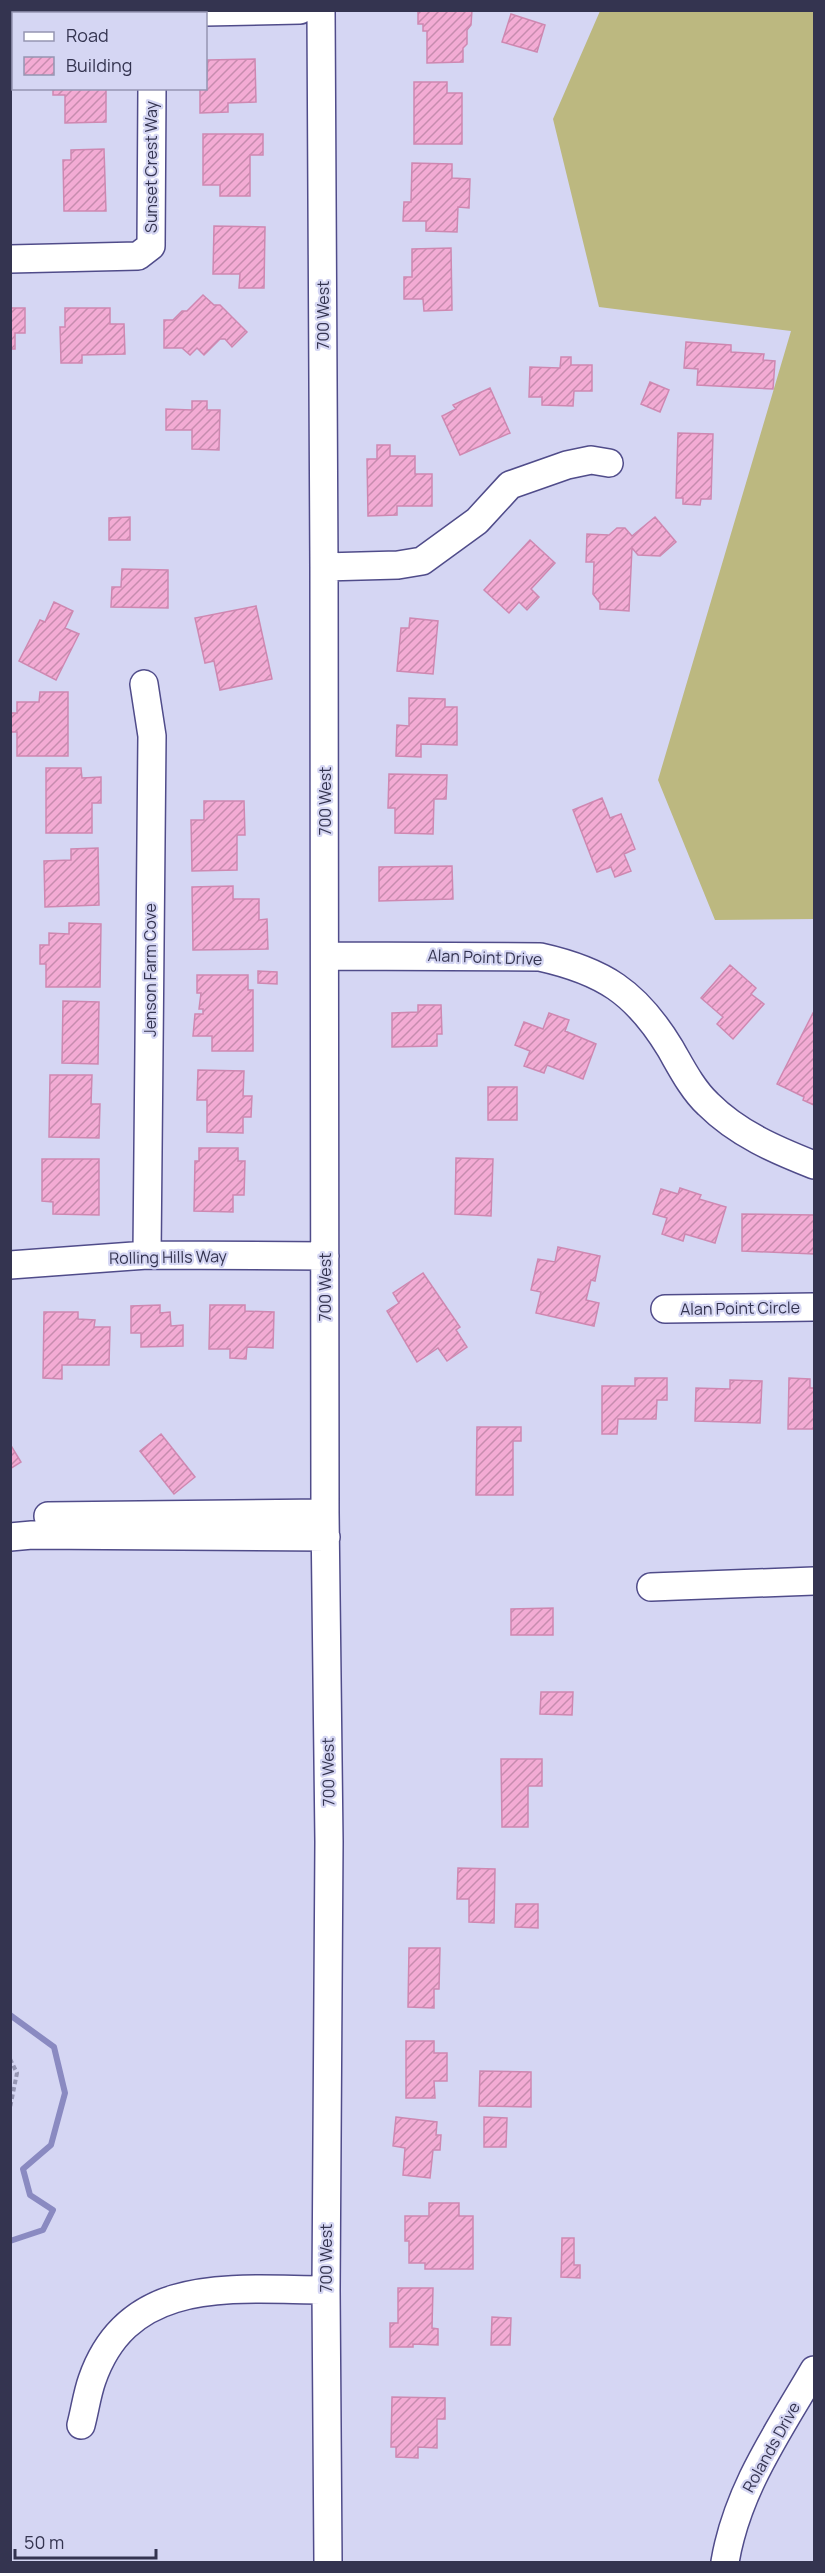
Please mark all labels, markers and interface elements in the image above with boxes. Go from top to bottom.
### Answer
legend [12,12,207,90]
text: Road [66,23,109,47]
text: Building [66,53,132,77]
street label: Sunset Crest Way [140,101,162,233]
street label: 700 West [312,281,334,349]
street label: 700 West [314,767,336,835]
street label: Jenson Farm Cove [139,903,161,1037]
street label: Alan Point Drive [427,944,543,970]
street label: Rolling Hills Way [109,1245,228,1269]
street label: 700 West [314,1253,336,1321]
street label: Alan Point Circle [680,1296,800,1320]
street label: 700 West [316,1737,340,1807]
street label: 700 West [315,2224,337,2292]
street label: Rolands Drive [737,2398,805,2496]
scale bar [15,2522,156,2560]
text: 50 m [24,2530,64,2554]

